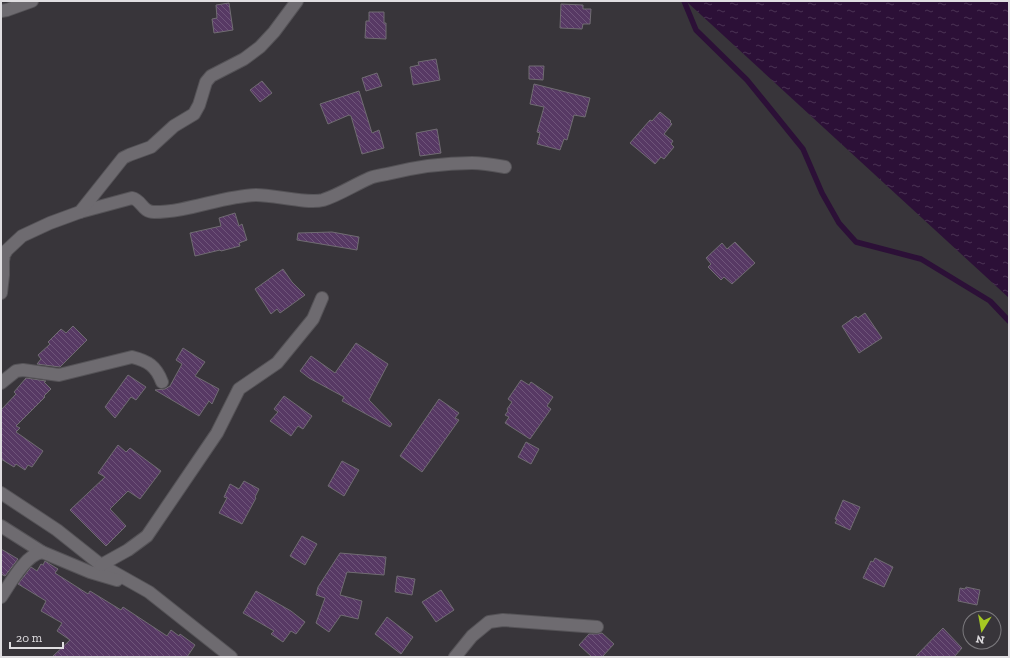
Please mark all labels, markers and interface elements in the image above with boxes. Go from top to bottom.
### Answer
north arrow [962,610,1002,650]
scale bar [10,624,63,650]
text: 20 m [16,631,43,645]
text: N [974,632,986,647]

